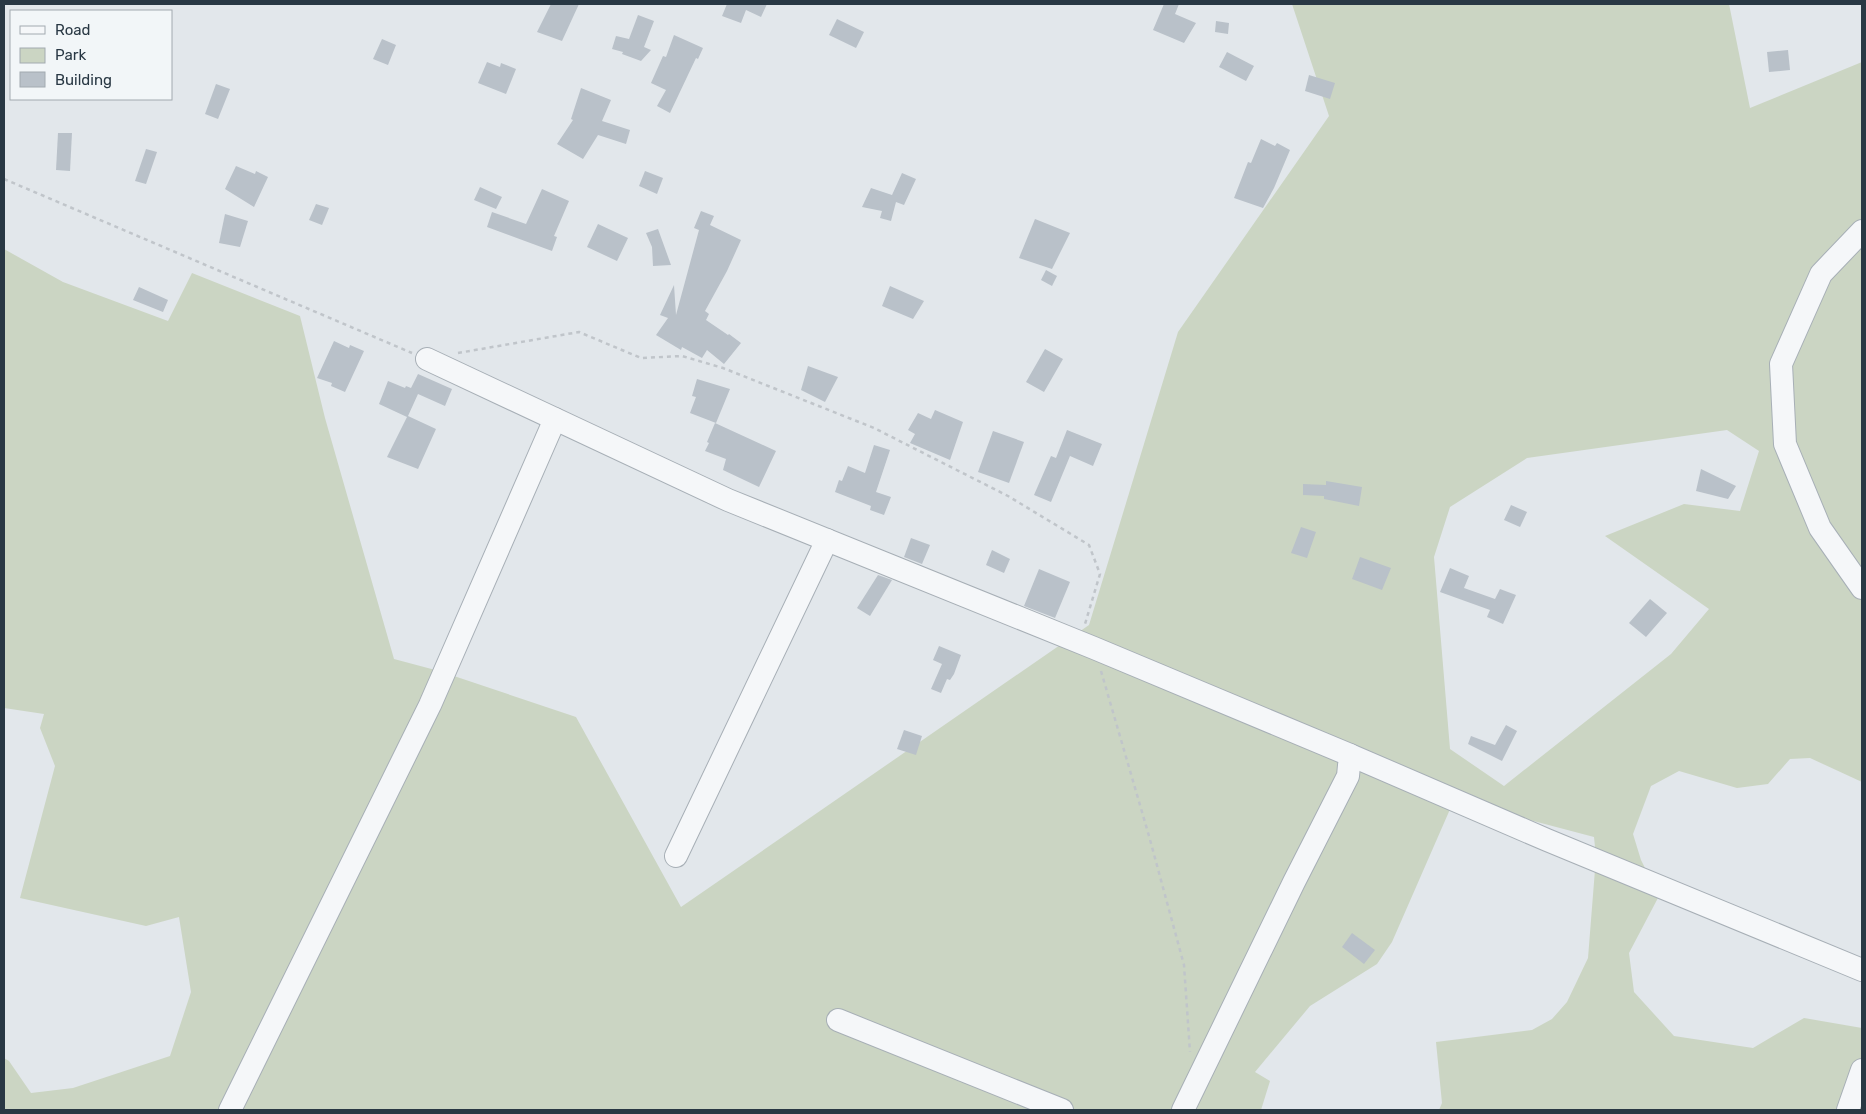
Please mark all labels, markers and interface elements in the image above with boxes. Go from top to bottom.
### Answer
legend [10,10,172,100]
text: Road [55,21,91,39]
text: Park [55,46,86,64]
text: Building [55,71,112,89]

